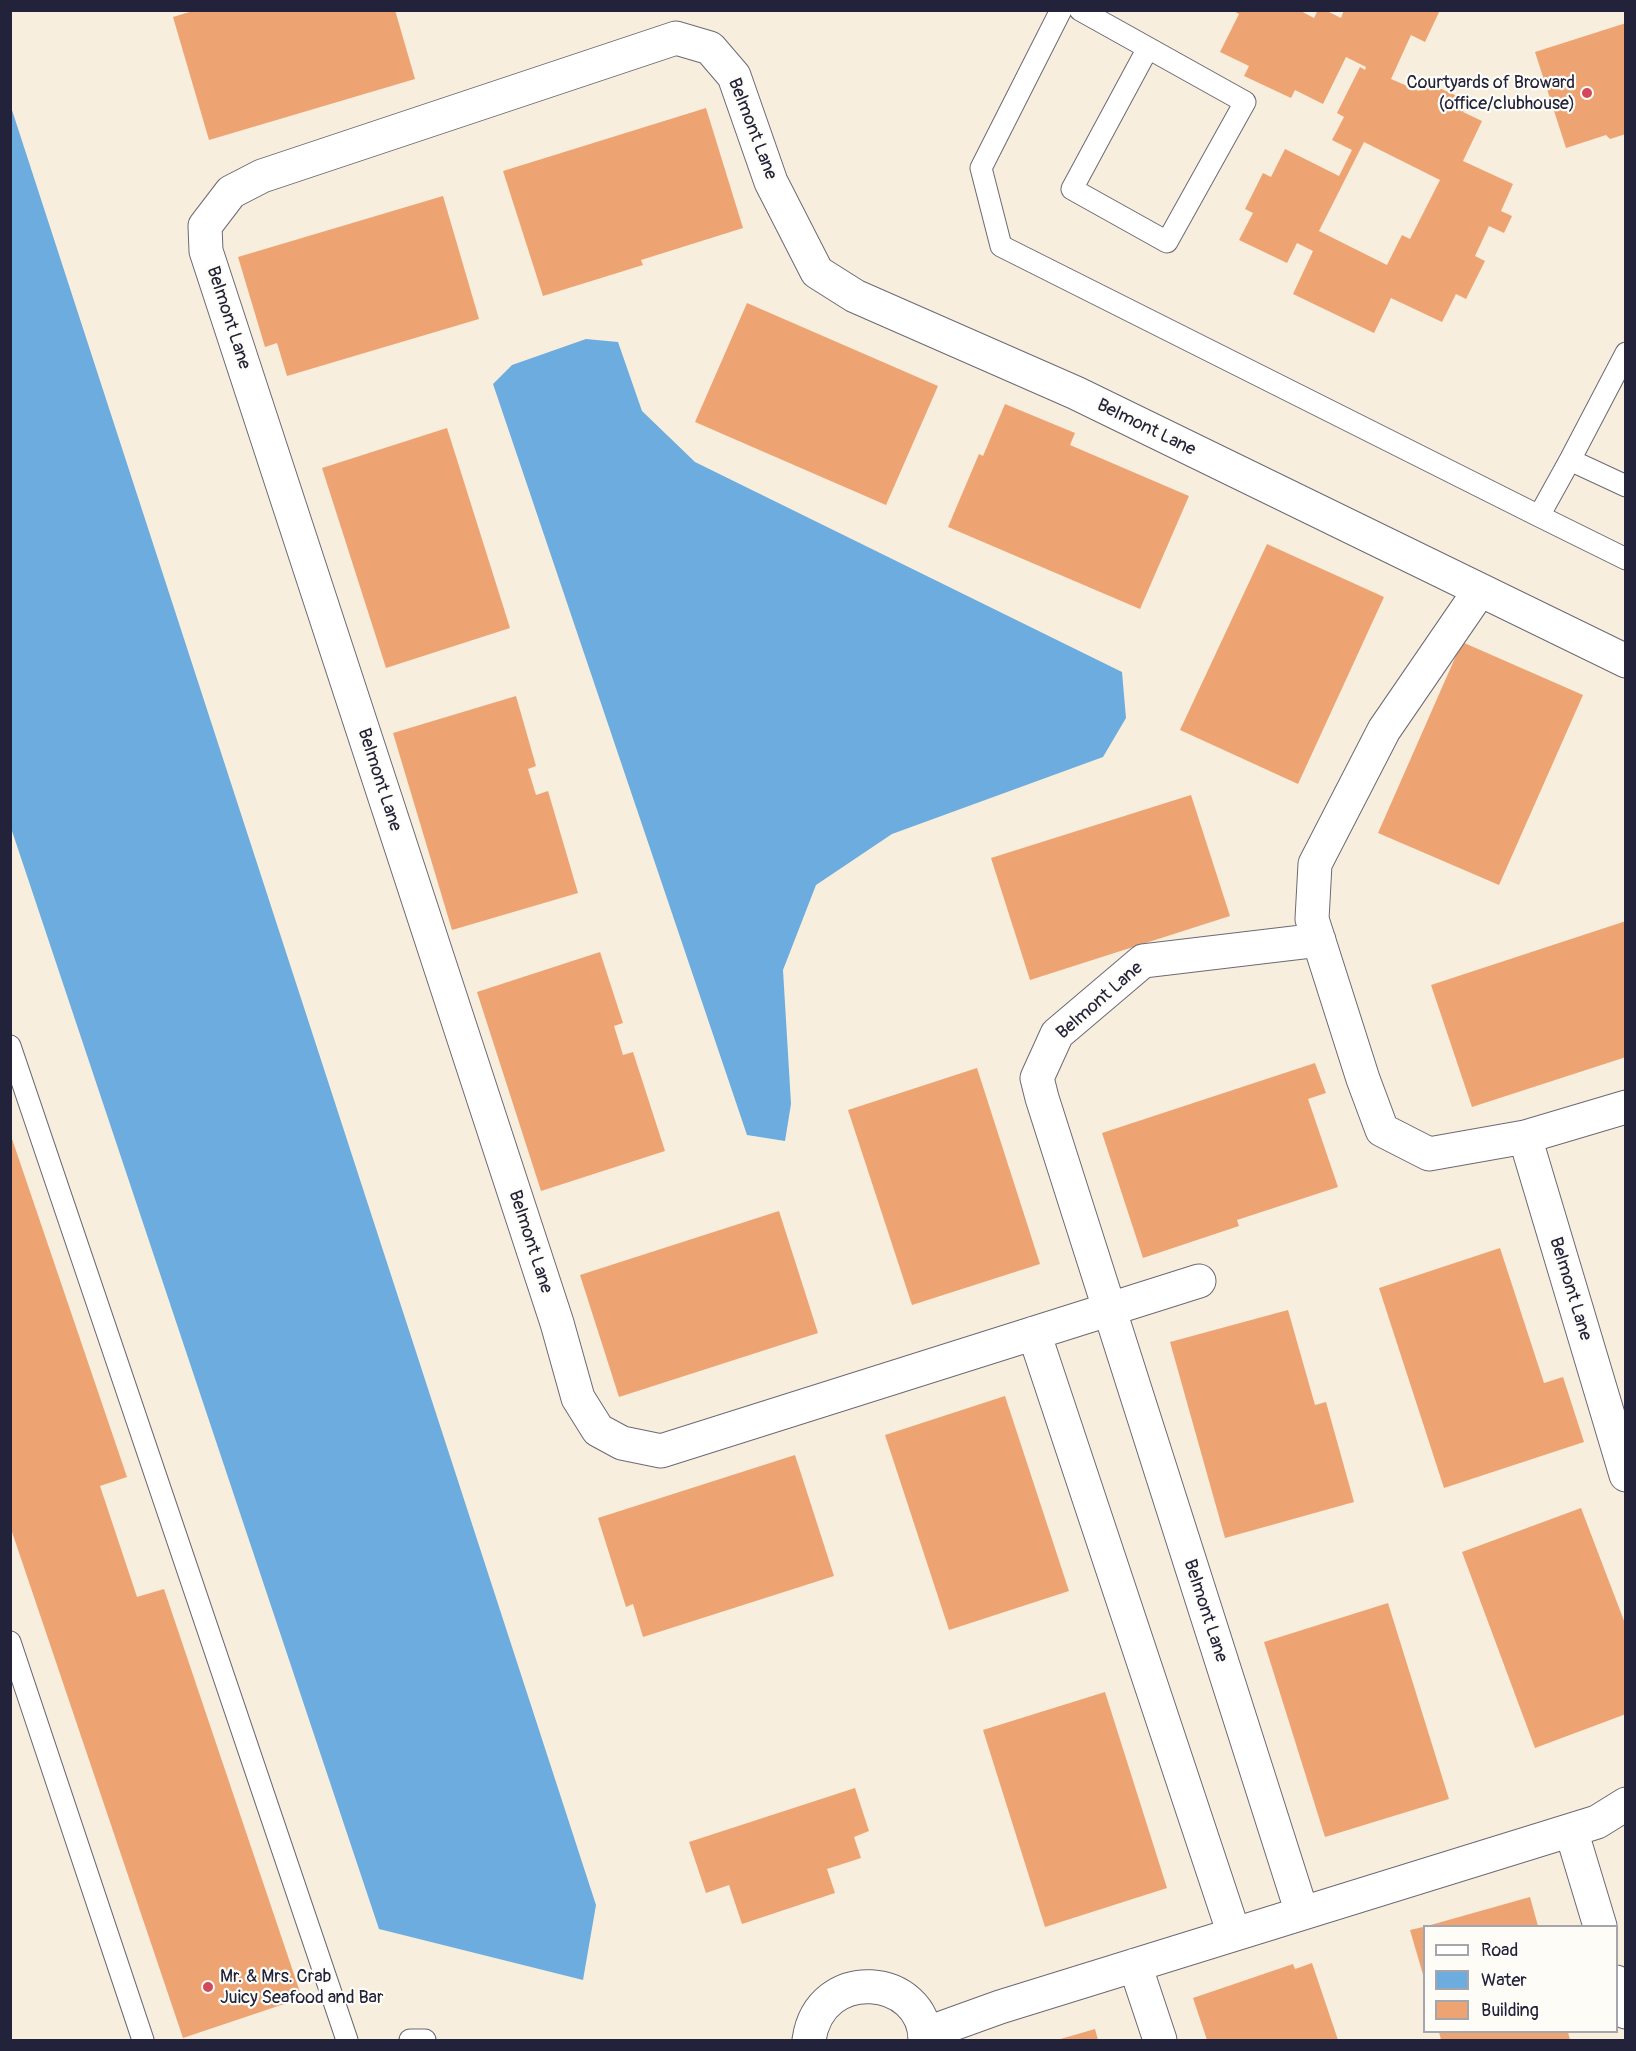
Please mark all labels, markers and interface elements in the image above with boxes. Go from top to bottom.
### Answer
place label: Courtyards of Broward (office/clubhouse) [1407,72,1575,115]
street label: Belmont Lane [723,75,781,183]
marker: Courtyards of Broward (office/clubhouse) [1580,86,1594,100]
street label: Belmont Lane [201,264,255,372]
street label: Belmont Lane [1093,395,1199,461]
street label: Belmont Lane [352,726,406,834]
street label: Belmont Lane [1053,958,1147,1044]
street label: Belmont Lane [503,1188,557,1296]
street label: Belmont Lane [1544,1235,1596,1343]
street label: Belmont Lane [1178,1557,1232,1665]
legend [1423,1925,1618,2033]
text: Road [1481,1939,1518,1962]
place label: Mr. & Mrs. Crab Juicy Seafood and Bar [220,1966,383,2008]
text: Water [1481,1969,1527,1992]
marker: Mr. & Mrs. Crab Juicy Seafood and Bar [201,1980,215,1994]
text: Building [1481,1999,1539,2022]

